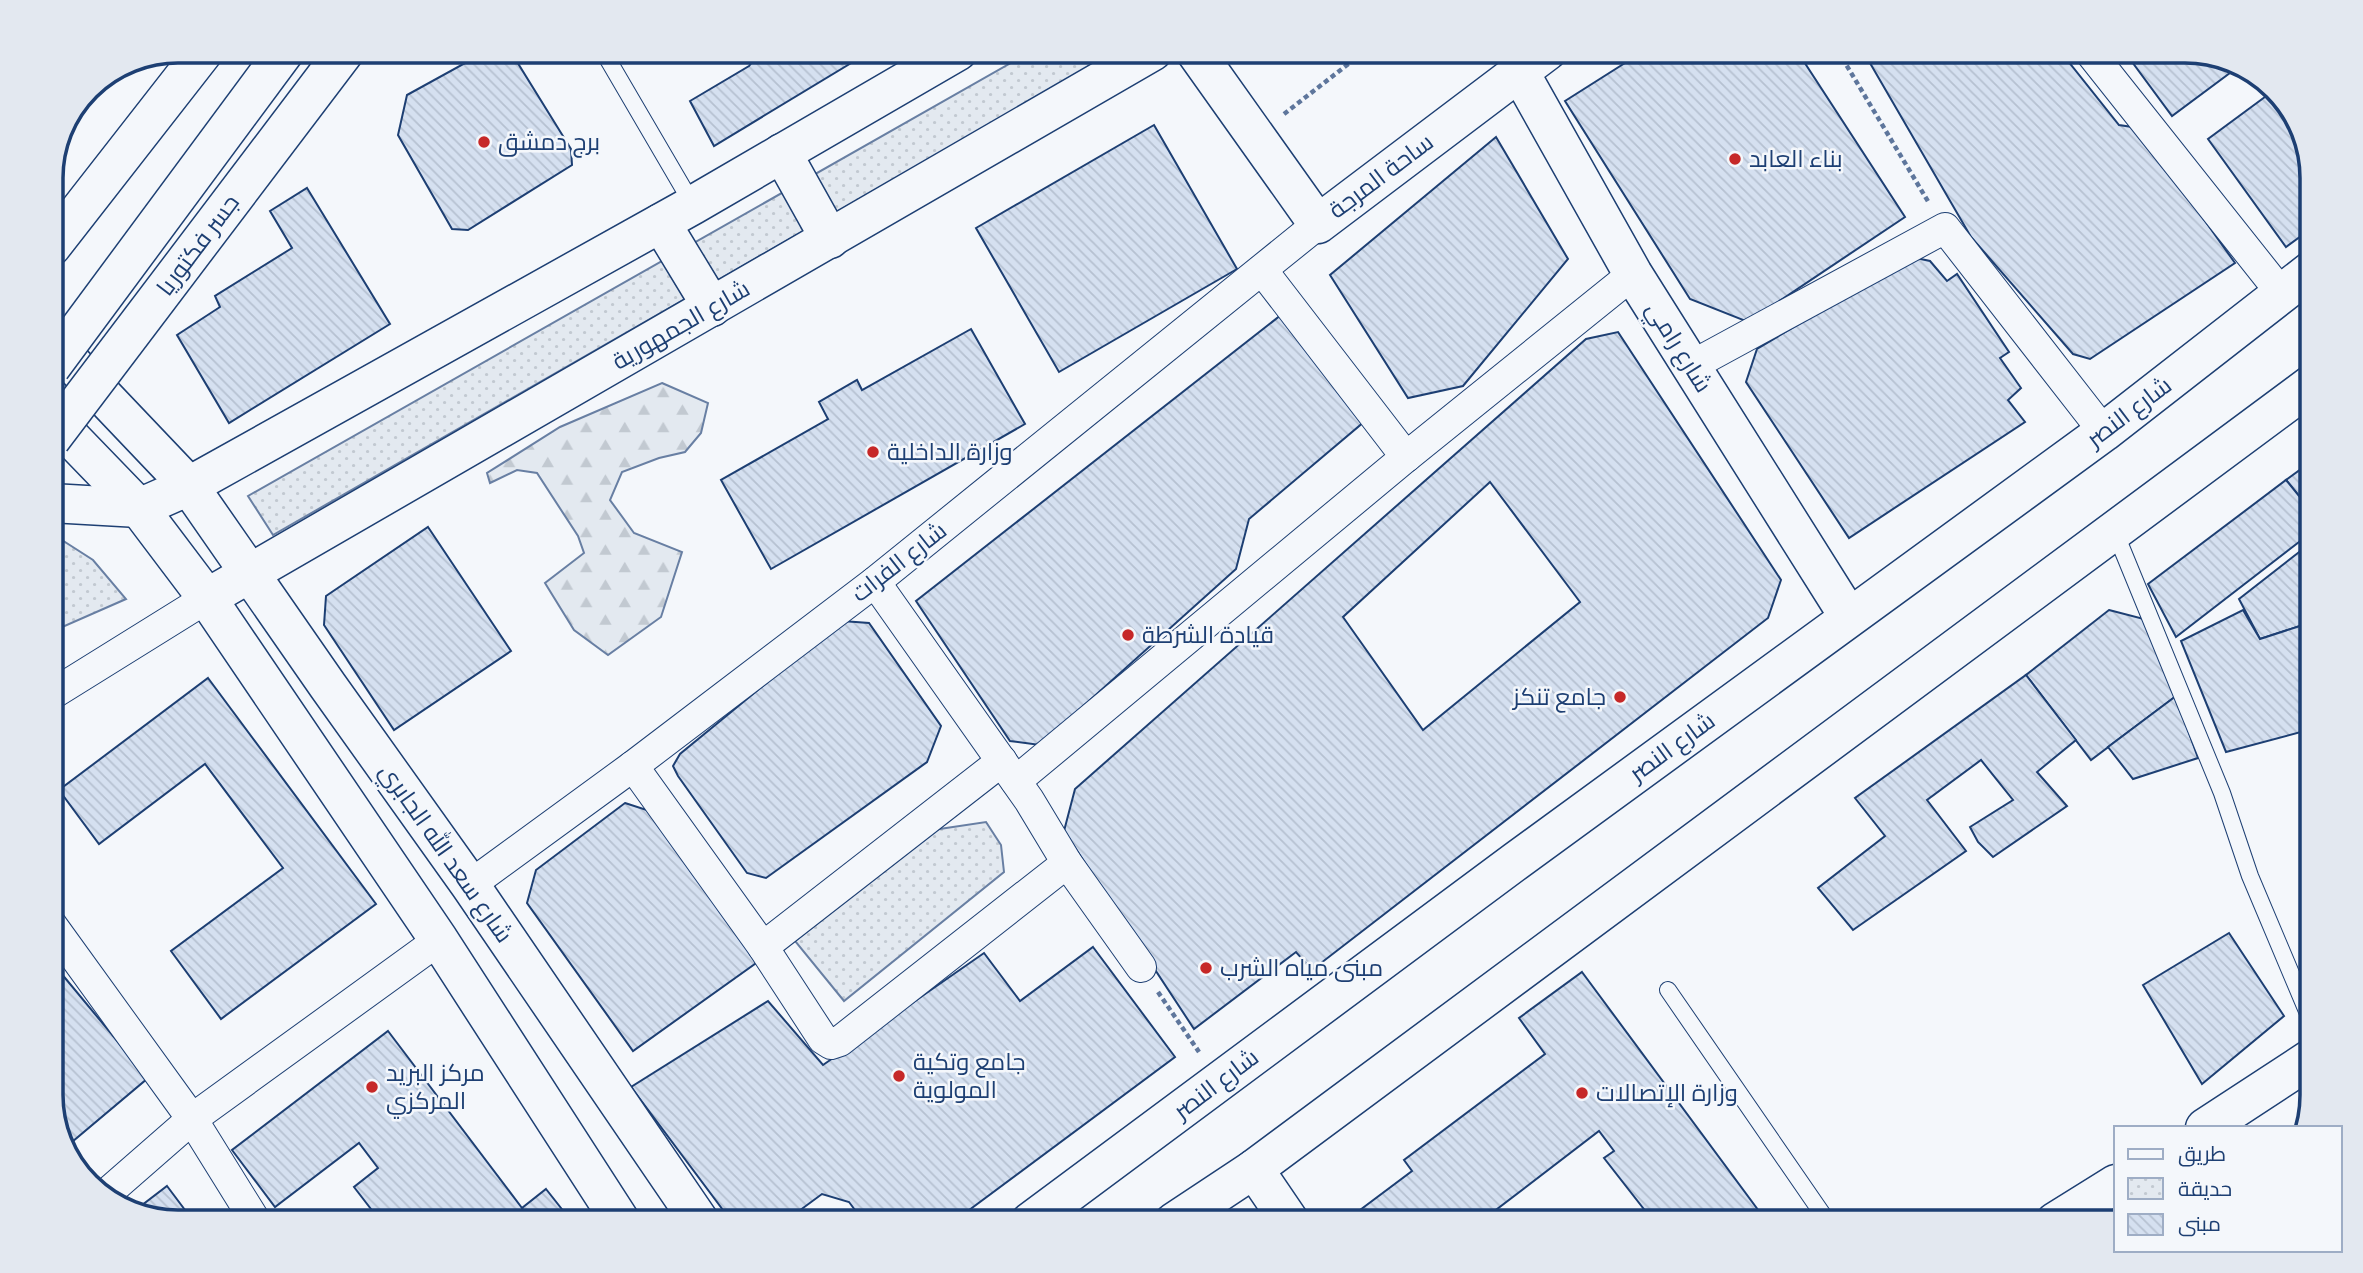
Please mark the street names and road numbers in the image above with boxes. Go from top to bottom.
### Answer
street label: ساحة المرجة [1322,125,1439,225]
street label: جسر فكتوريا [149,187,246,302]
street label: شارع الجمهورية [606,272,756,377]
street label: شارع رامي [1636,295,1720,400]
street label: شارع النصر [2078,369,2178,456]
street label: شارع الفرات [844,514,953,609]
street label: شارع النصر [1620,704,1721,790]
street label: شارع سعد الله الجابري [370,756,521,950]
street label: شارع النصر [1165,1041,1265,1128]

